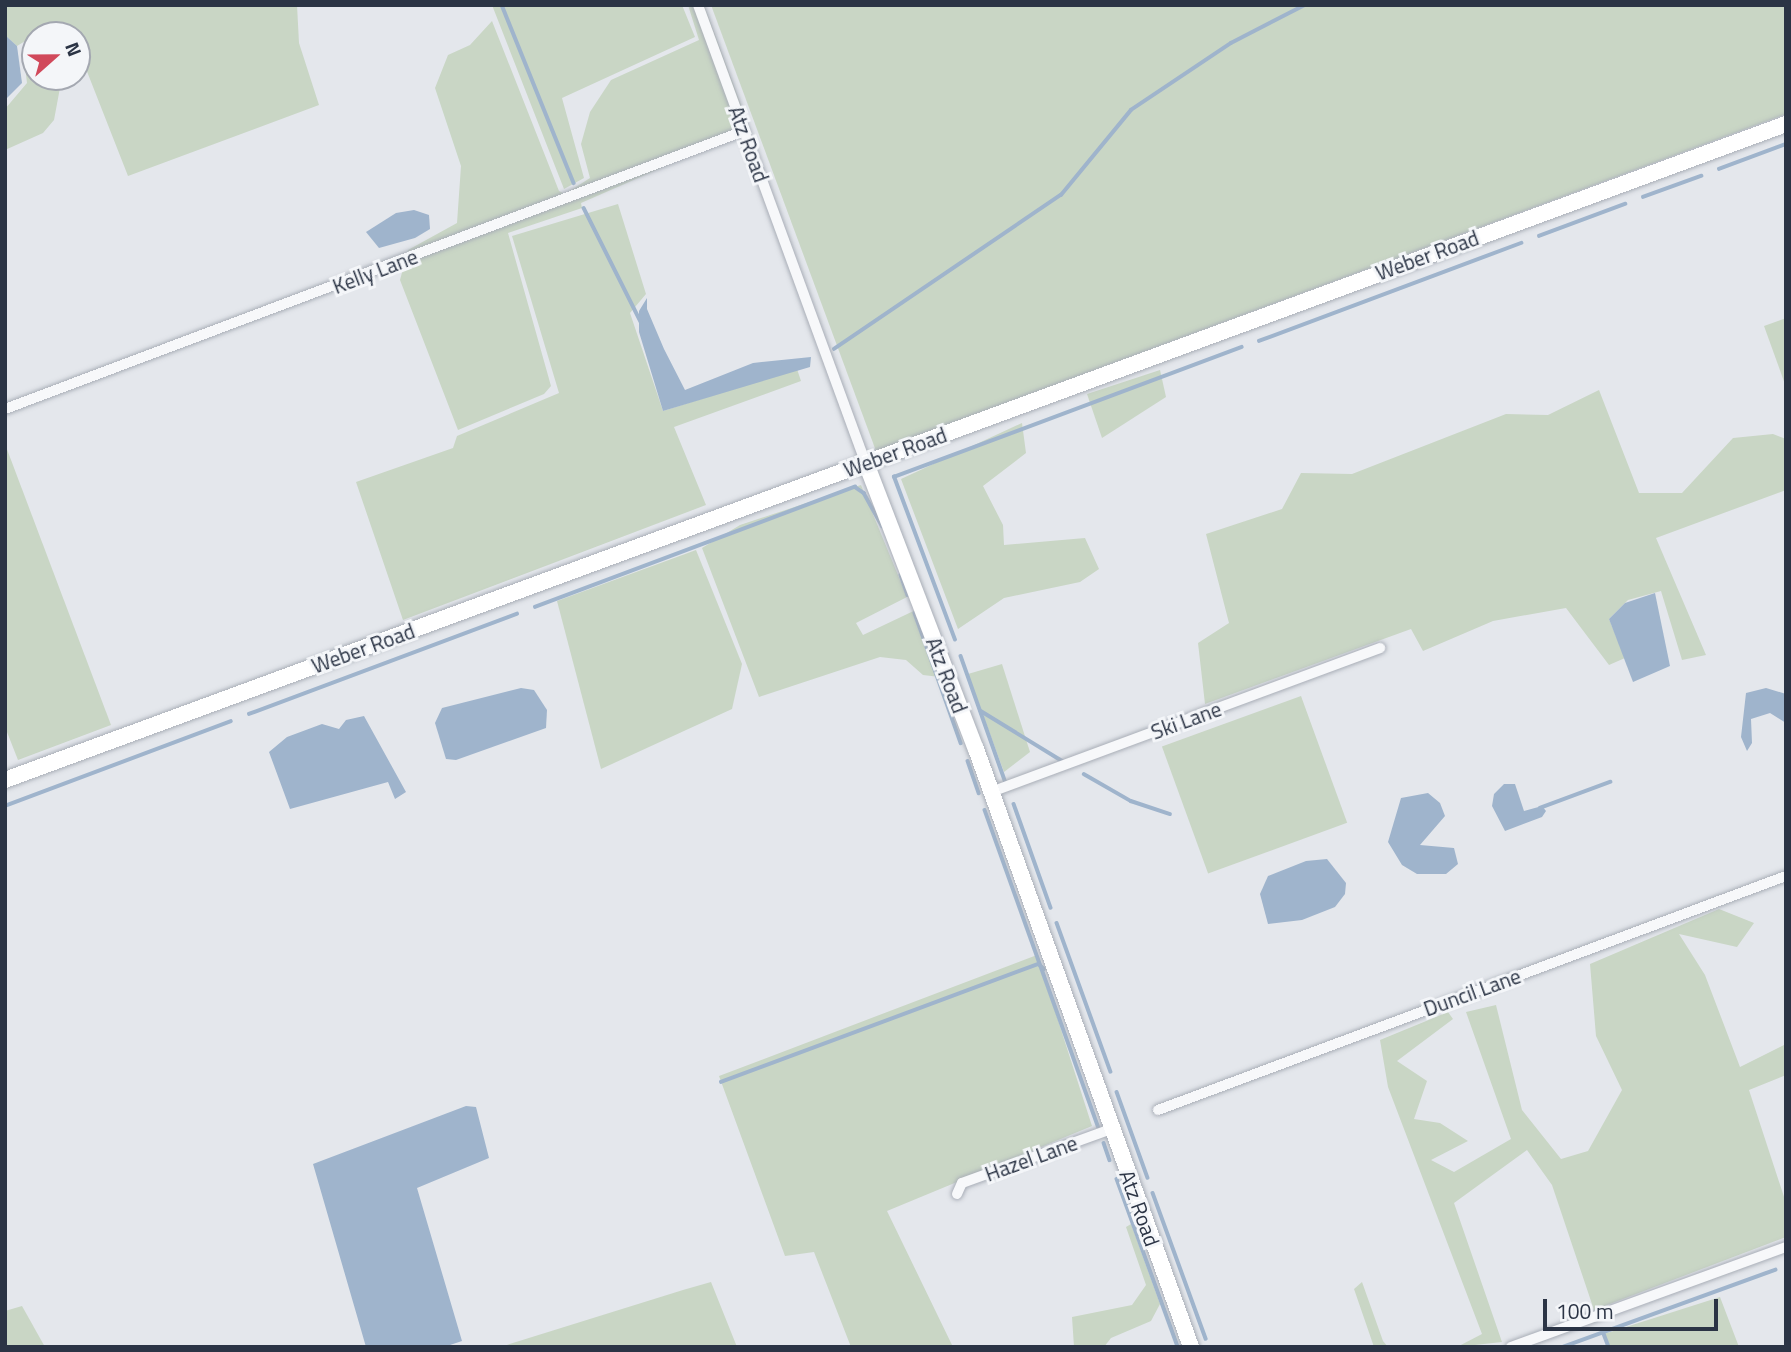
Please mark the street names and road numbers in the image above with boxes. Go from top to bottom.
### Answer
street label: Atz Road [724,102,774,186]
street label: Weber Road [1372,225,1482,285]
street label: Kelly Lane [329,243,421,299]
street label: Weber Road [840,422,950,482]
street label: Weber Road [308,618,418,678]
street label: Atz Road [921,634,973,716]
street label: Ski Lane [1147,696,1225,744]
street label: Duncil Lane [1420,963,1524,1021]
street label: Hazel Lane [981,1130,1081,1186]
street label: Atz Road [1115,1166,1165,1250]

